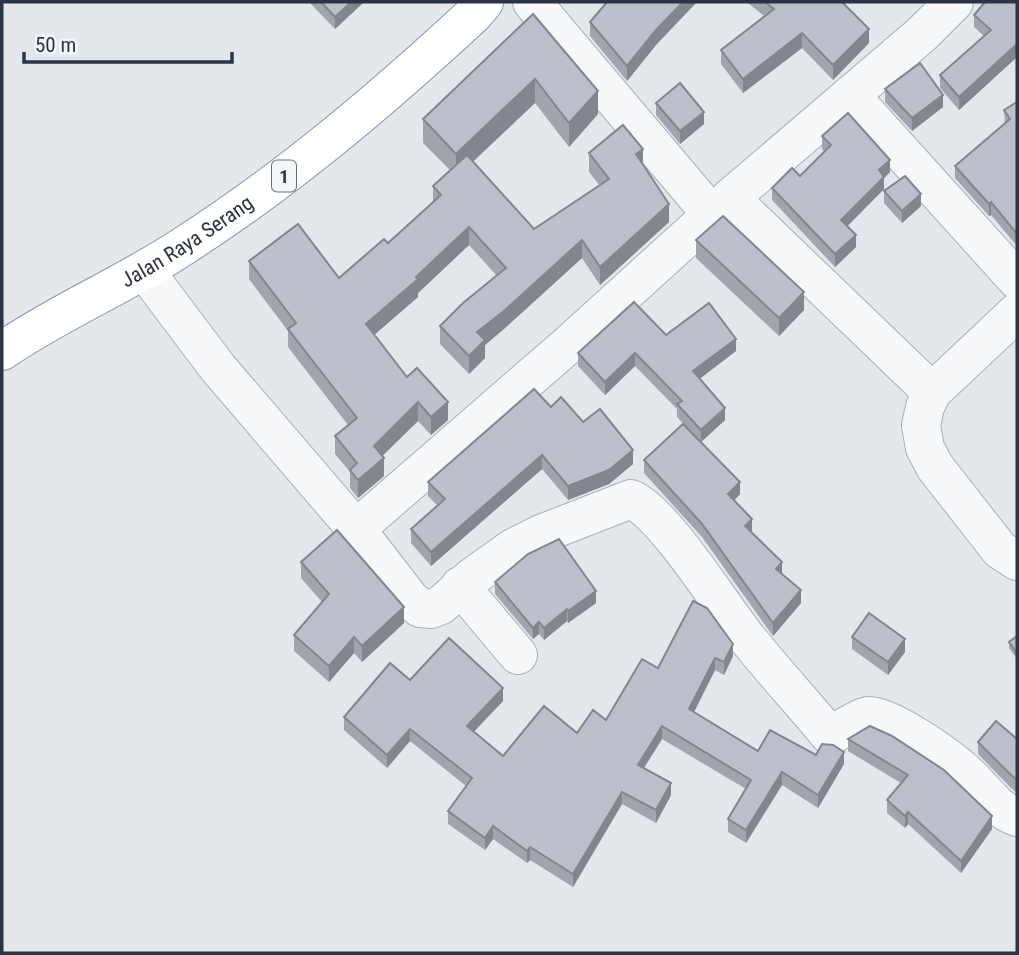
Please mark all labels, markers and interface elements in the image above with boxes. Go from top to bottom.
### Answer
scale bar [24,21,233,65]
text: 50 m [35,33,76,57]
road number: 1 [272,160,296,192]
street label: Jalan Raya Serang [117,191,258,293]

